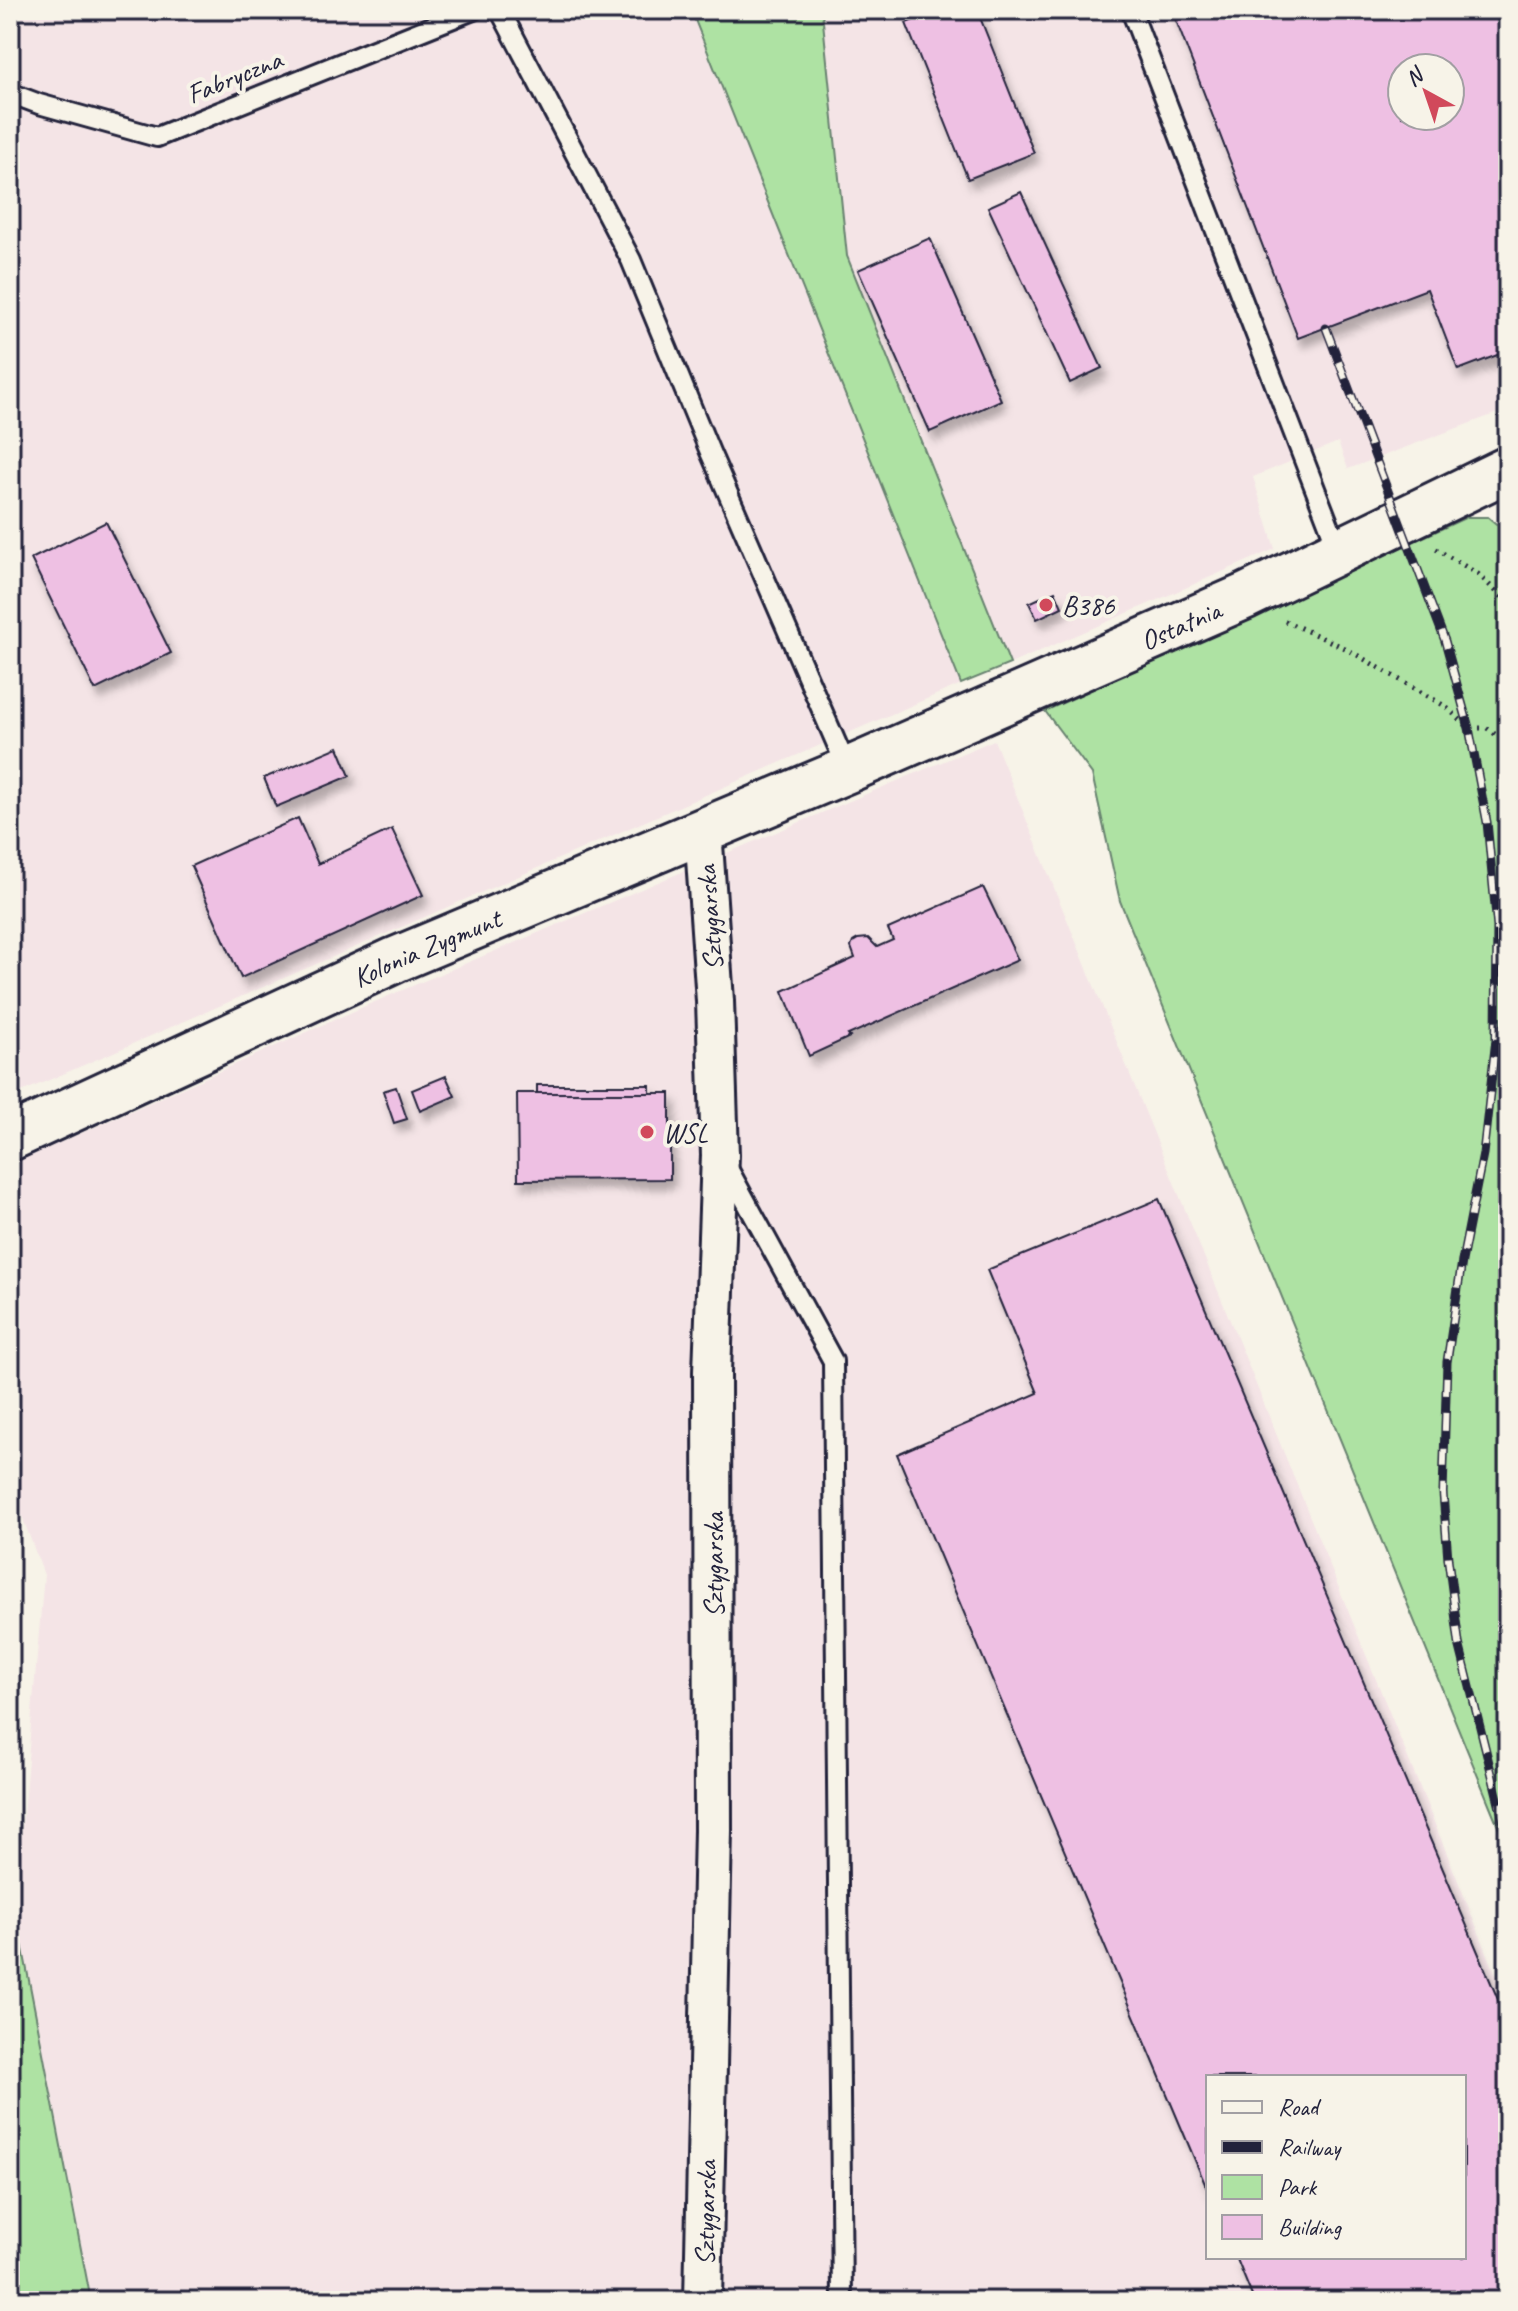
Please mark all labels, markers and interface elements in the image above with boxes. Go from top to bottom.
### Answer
street label: Fabryczna [181,41,289,111]
north arrow [1386,52,1466,132]
text: N [1400,60,1431,93]
place label: B386 [1062,588,1116,623]
street label: Ostatnia [1135,591,1228,658]
marker: B386 [1037,596,1055,614]
street label: Sztygarska [688,863,731,972]
street label: Kolonia Zygmunt [347,900,508,995]
place label: WSL [663,1115,709,1150]
marker: WSL [638,1123,656,1141]
street label: Sztygarska [696,1511,731,1618]
legend [1206,2075,1466,2259]
text: Road [1278,2092,1322,2122]
text: Railway [1278,2132,1342,2162]
street label: Sztygarska [687,2158,724,2266]
text: Park [1278,2172,1318,2202]
text: Building [1278,2212,1343,2242]

